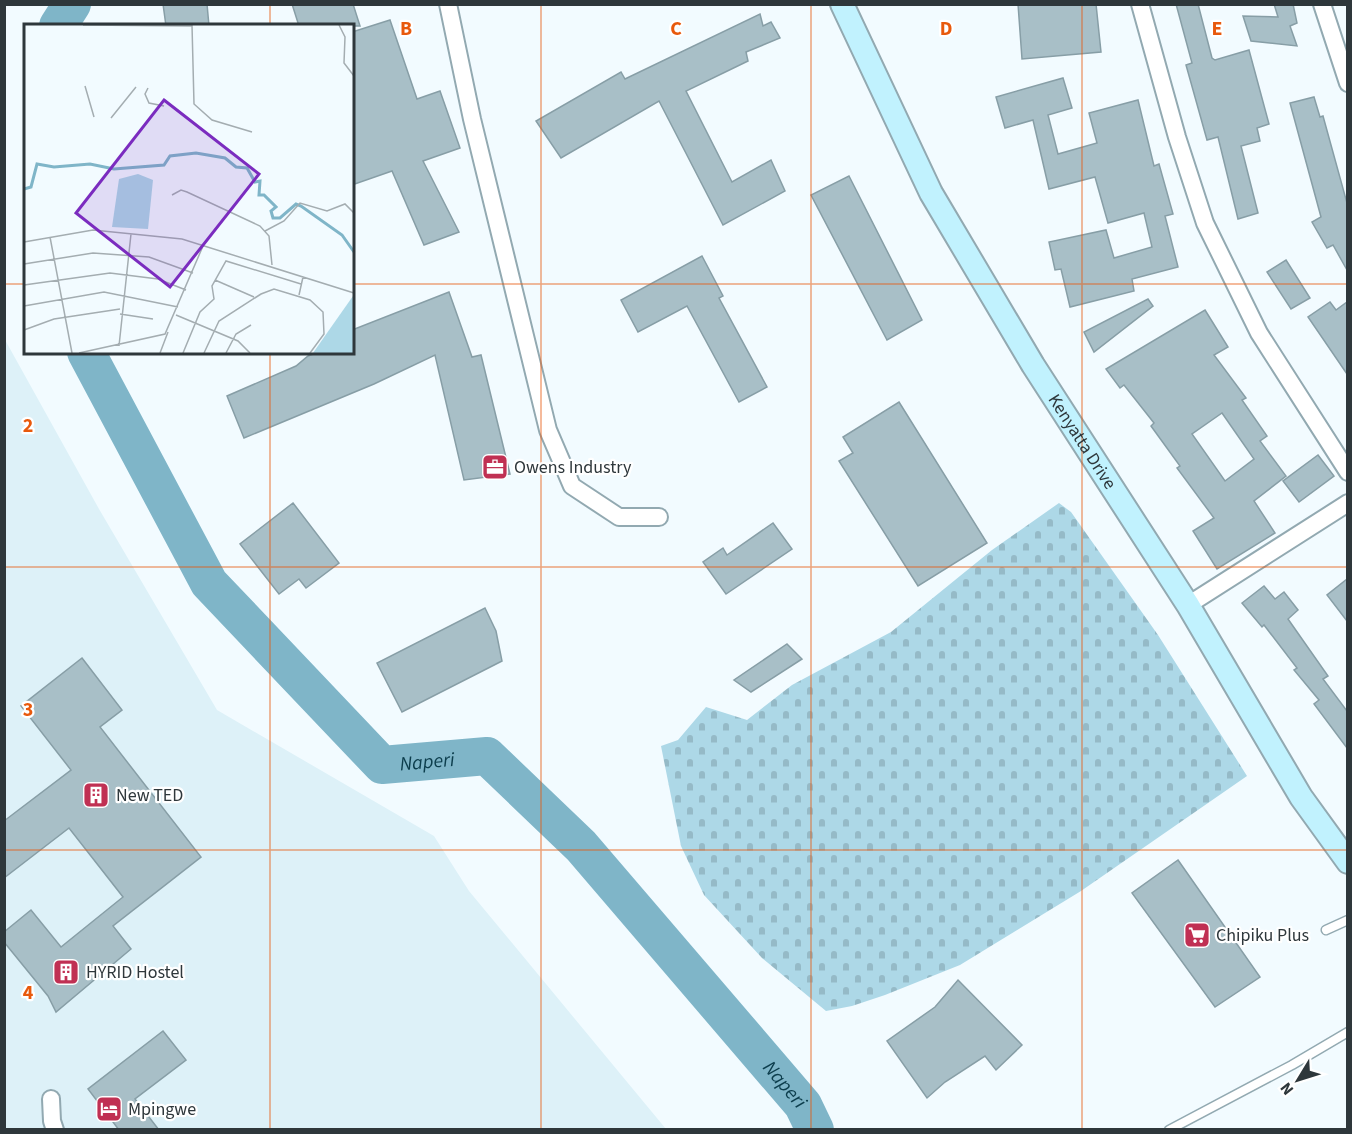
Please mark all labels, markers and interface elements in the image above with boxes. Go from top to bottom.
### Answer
text: B [400,15,412,43]
text: C [670,15,682,43]
text: D [940,15,952,43]
text: E [1212,15,1222,43]
inset map [24,24,354,354]
street label: Kenyatta Drive [1042,389,1122,494]
text: 2 [23,412,33,440]
office icon: Owens Industry [480,452,510,482]
place label: Owens Industry [514,455,632,480]
text: 3 [23,696,33,724]
water label: Naperi [399,746,456,778]
building icon: New TED [81,780,111,810]
place label: New TED [116,783,183,808]
supermarket icon: Chipiku Plus [1182,920,1212,950]
place label: Chipiku Plus [1216,923,1309,948]
building icon: HYRID Hostel [51,957,81,987]
place label: HYRID Hostel [86,960,184,985]
text: 4 [23,979,34,1007]
north arrow [1268,1050,1328,1110]
water label: Naperi [756,1055,813,1115]
text: N [1275,1078,1299,1100]
hotel icon: Mpingwe [94,1094,124,1124]
place label: Mpingwe [128,1097,196,1122]

